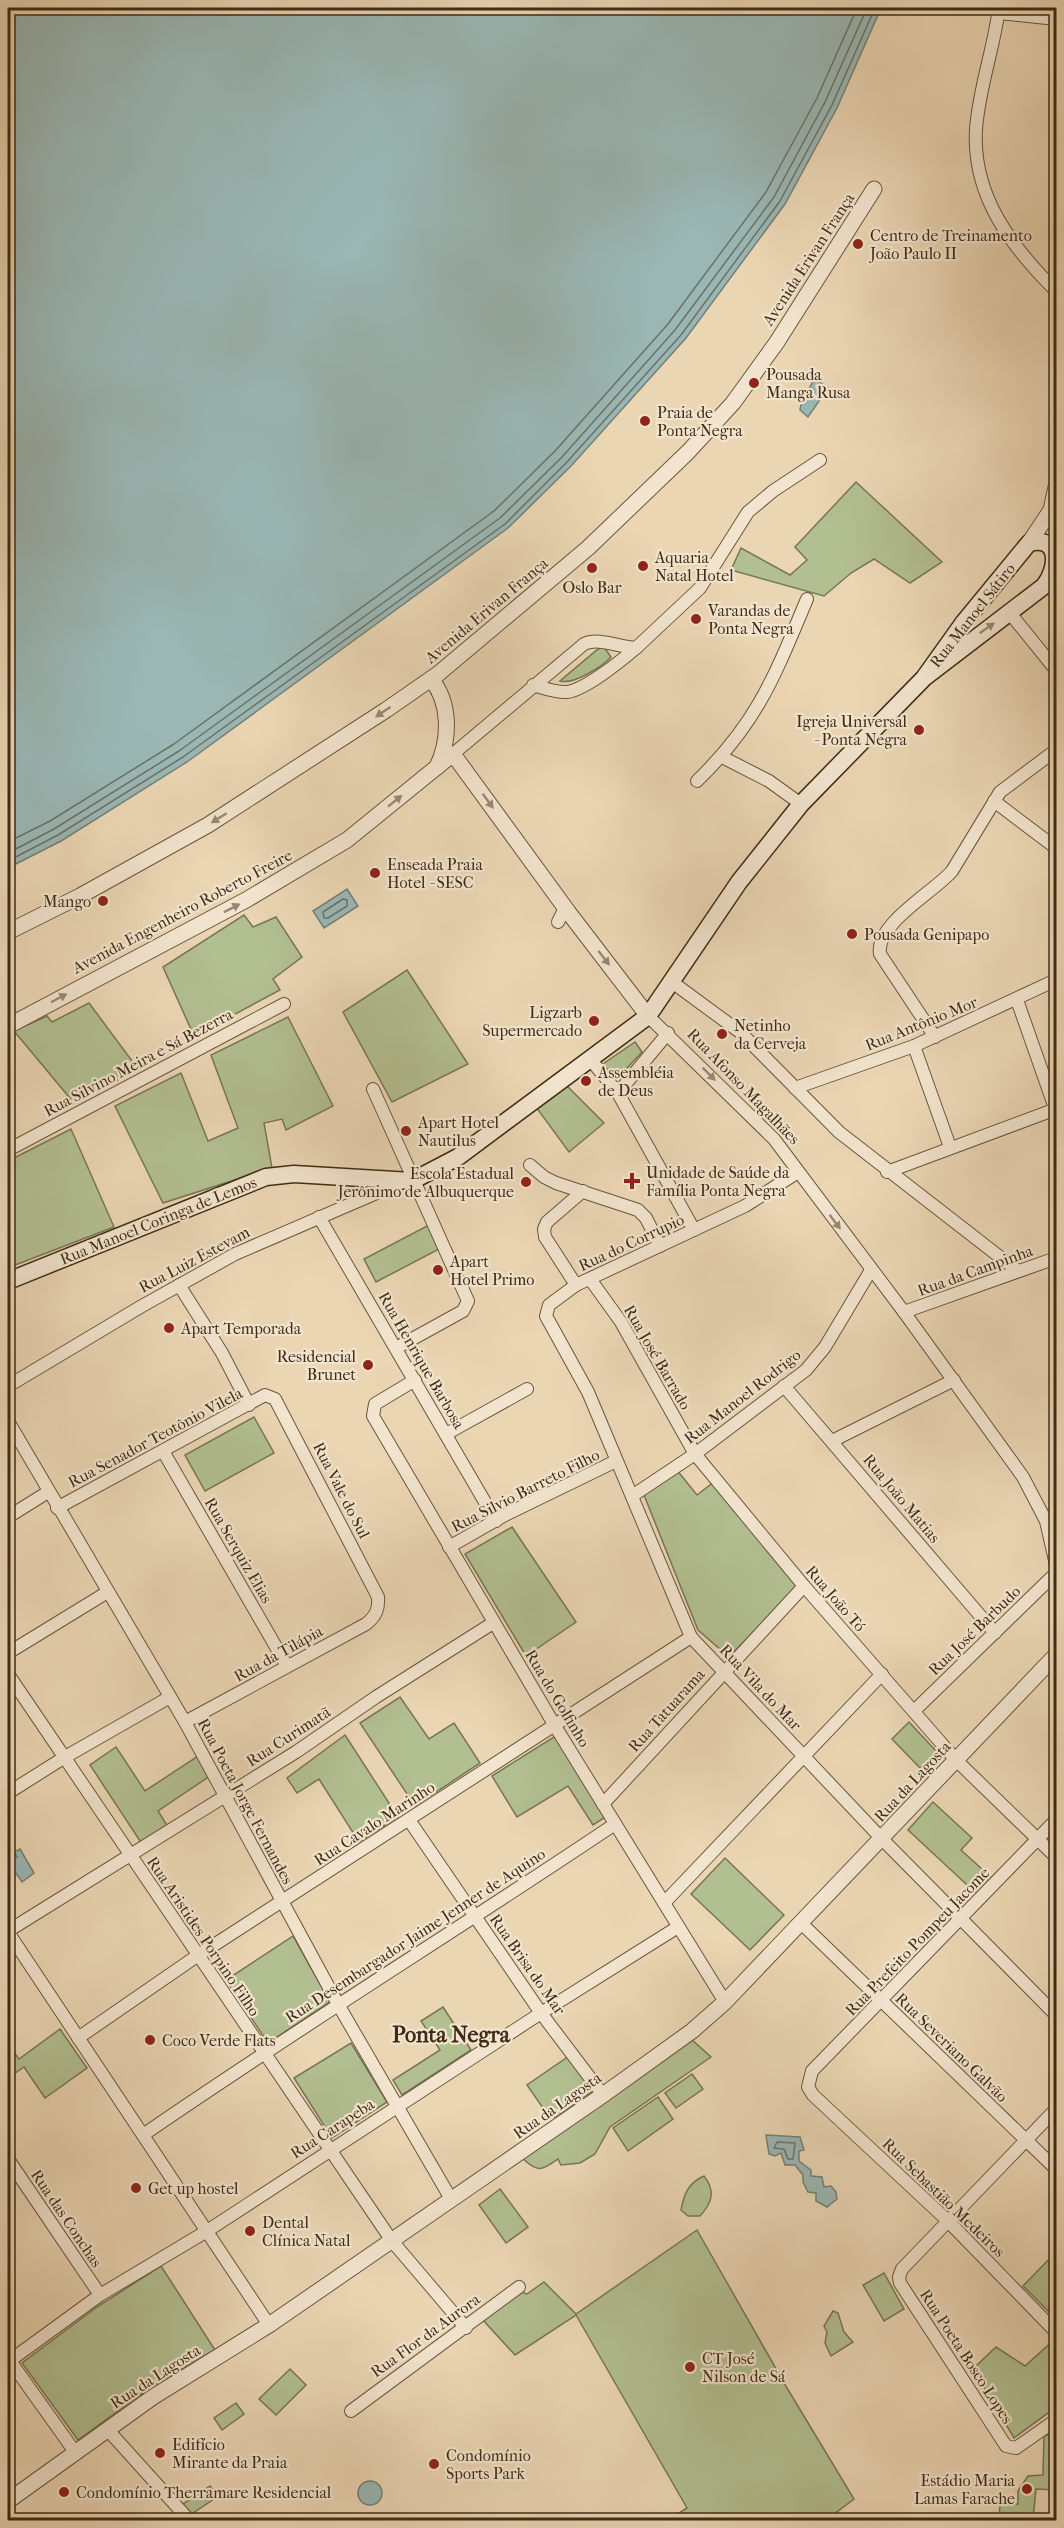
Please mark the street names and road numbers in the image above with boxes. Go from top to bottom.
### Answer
street label: Avenida Erivan França [758,189,859,330]
street label: Avenida Erivan França [420,553,552,668]
street label: Rua Manoel Sátiro [926,559,1019,671]
street label: Avenida Engenheiro Roberto Freire [68,845,295,978]
street label: Rua Antônio Mor [862,992,980,1055]
street label: Rua Silvino Meira e Sá Bezerra [40,1004,237,1120]
street label: Rua Afonso Magalhães [683,1024,804,1148]
street label: Rua Manoel Coringa de Lemos [57,1172,259,1269]
street label: Rua do Corrupio [575,1210,687,1275]
street label: Rua Luiz Estevam [136,1222,254,1297]
street label: Rua da Campinha [915,1241,1036,1300]
street label: Rua Henrique Barbosa [375,1288,469,1433]
street label: Rua José Barrado [620,1301,695,1413]
street label: Rua Manoel Rodrigo [680,1345,804,1448]
street label: Rua Senador Teotônio Vilela [65,1383,246,1492]
street label: Rua Vale do Sul [309,1439,374,1542]
street label: Rua Silvio Barreto Filho [448,1445,603,1536]
street label: Rua João Matias [859,1450,944,1547]
street label: Rua Serquiz Elias [201,1494,277,1607]
street label: Rua João Tó [802,1561,870,1635]
street label: Rua José Barbudo [924,1582,1024,1679]
street label: Rua da Tilápia [231,1621,326,1686]
street label: Rua Vila do Mar [716,1640,805,1734]
street label: Rua do Golfinho [521,1646,594,1750]
street label: Rua Tatuarama [624,1664,709,1756]
street label: Rua Curimatã [243,1702,334,1771]
street label: Rua Poeta Jorge Fernandes [194,1715,297,1887]
street label: Rua da Lagosta [870,1737,955,1826]
street label: Rua Cavalo Marinho [310,1777,438,1870]
street label: Rua Desembargador Jaime Jenner de Aquino [282,1844,549,2027]
street label: Rua Aristides Porpino Filho [143,1853,264,2020]
street label: Rua Prefeito Pompeu Jacome [841,1863,993,2020]
street label: Rua Brisa do Mar [486,1910,570,2019]
street label: Rua Severiano Galvão [892,1989,1012,2106]
street label: Rua da Lagosta [509,2068,606,2143]
street label: Rua Carapeba [287,2094,378,2163]
street label: Rua Sebastião Medeiros [878,2134,1009,2261]
street label: Rua das Conchas [27,2166,106,2271]
street label: Rua Poeta Bosco Lopes [916,2285,1017,2427]
street label: Rua Flor da Aurora [367,2289,484,2381]
street label: Rua da Lagosta [107,2340,204,2413]

